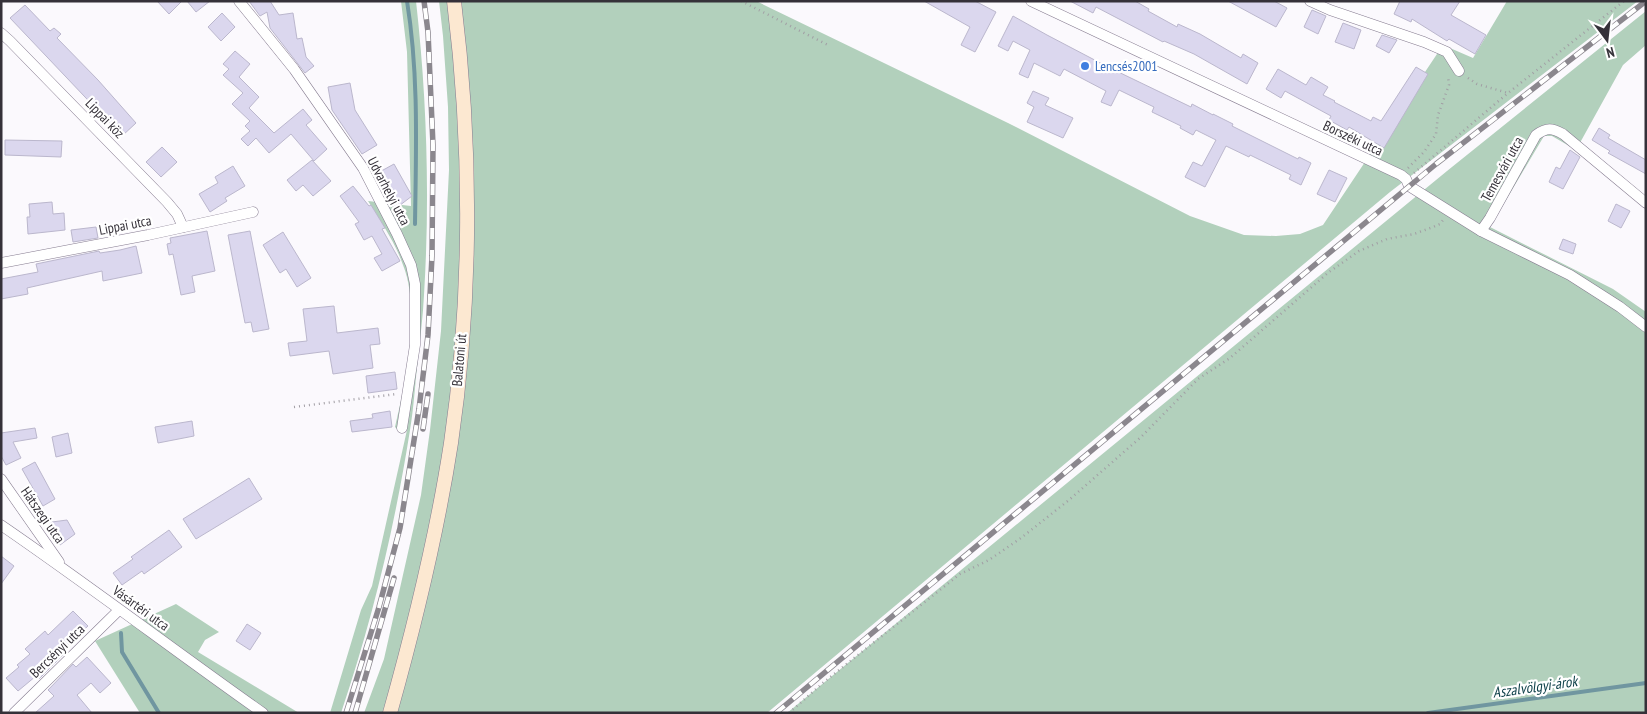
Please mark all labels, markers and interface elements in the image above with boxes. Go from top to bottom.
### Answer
north arrow [1582,15,1632,65]
text: N [1604,43,1616,62]
place label: Lencsés2001 [1095,57,1158,75]
marker: Lencsés2001 [1079,60,1091,72]
street label: Lippai köz [82,94,128,142]
street label: Borszéki utca [1320,116,1386,160]
street label: Temesvári utca [1477,133,1527,205]
street label: Udvarhelyi utca [363,154,415,228]
street label: Lippai utca [97,211,153,239]
street label: Balatoni út [448,333,470,387]
street label: Hátszegi utca [17,483,69,547]
street label: Vásártéri utca [108,581,173,635]
street label: Bercsényi utca [26,620,88,682]
water label: Aszalvölgyi-árok [1492,671,1580,702]

